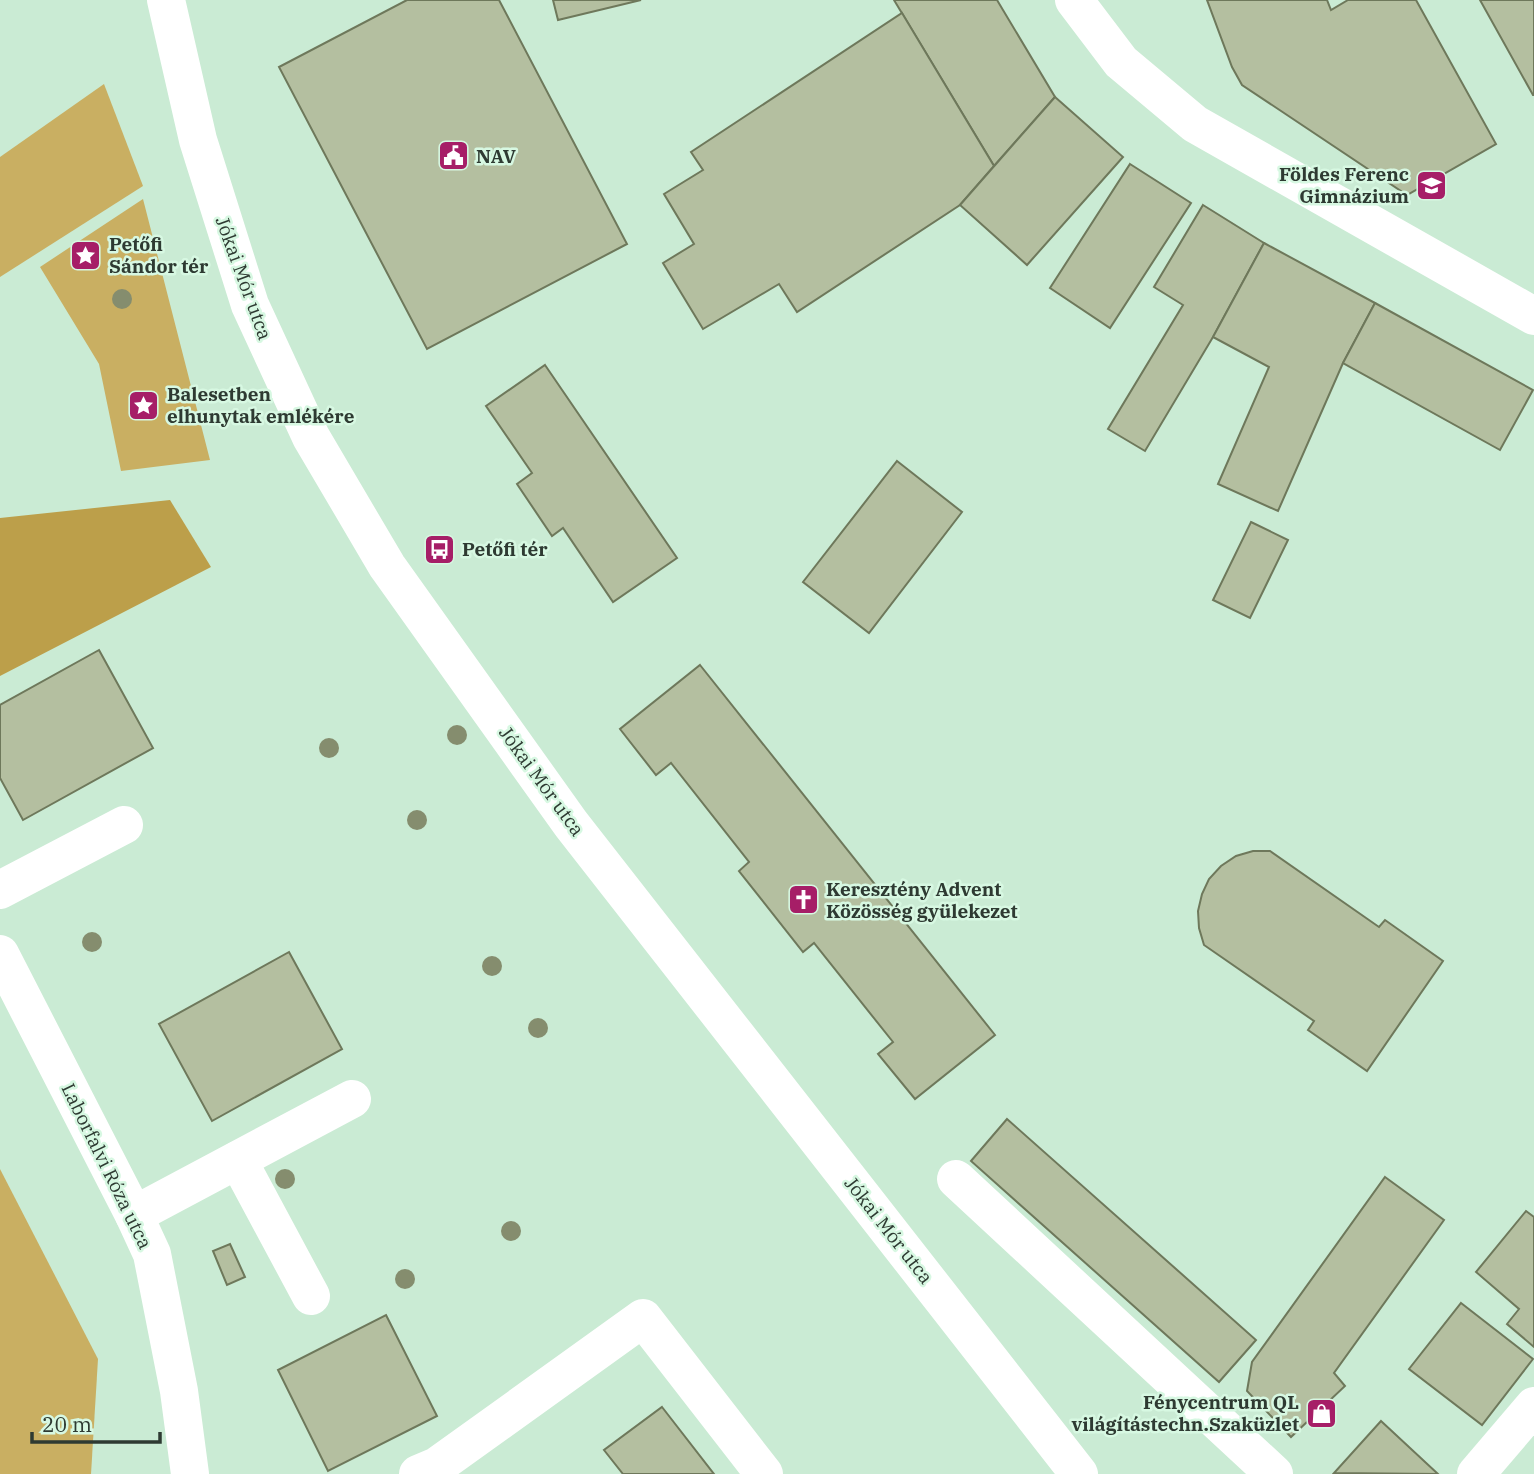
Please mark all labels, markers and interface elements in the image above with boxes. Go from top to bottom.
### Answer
public building icon: NAV [436,139,470,173]
place label: NAV [476,144,516,168]
place label: Földes Ferenc Gimnázium [1279,162,1409,208]
school or university icon: Földes Ferenc Gimnázium [1415,168,1449,202]
street label: Jókai Mór utca [211,213,277,343]
place label: Petőfi Sándor tér [109,232,209,278]
place icon: Petőfi Sándor tér [69,238,103,272]
place label: Balesetben elhunytak emlékére [167,382,355,428]
place icon: Balesetben elhunytak emlékére [127,388,161,422]
bus stop icon: Petőfi tér [422,532,456,566]
place label: Petőfi tér [462,537,548,561]
street label: Jókai Mór utca [494,721,590,841]
place label: Keresztény Advent Közösség gyülekezet [826,877,1018,923]
church icon: Keresztény Advent Közösség gyülekezet [786,883,820,917]
street label: Laborfalvi Róza utca [56,1079,158,1253]
street label: Jókai Mór utca [840,1171,938,1289]
place label: Fénycentrum QL világítástechn.Szaküzlet [1072,1390,1299,1436]
shop icon: Fénycentrum QL világítástechn.Szaküzlet [1305,1396,1339,1430]
scale bar [32,1400,159,1444]
text: 20 m [42,1410,92,1438]

